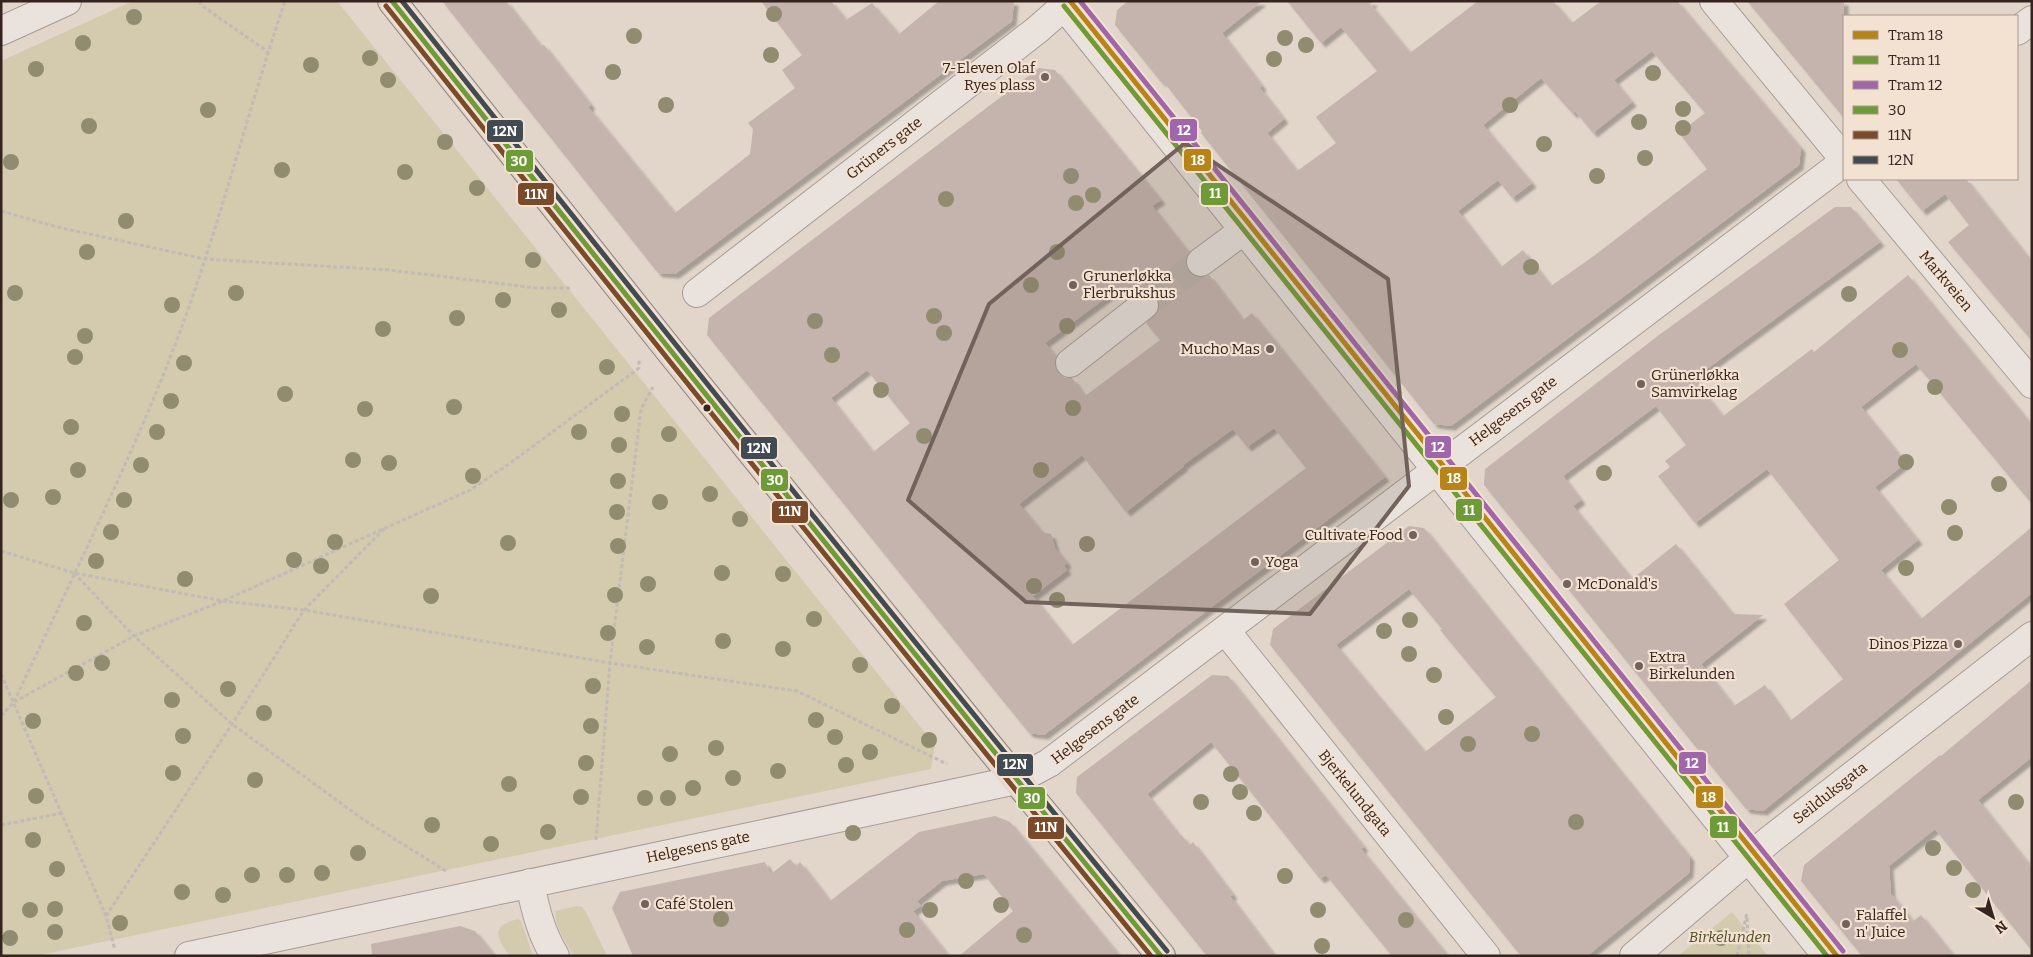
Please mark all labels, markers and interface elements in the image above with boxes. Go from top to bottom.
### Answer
legend [1843,15,2018,180]
text: Tram 18 [1888,26,1943,44]
text: Tram 11 [1888,51,1940,69]
place label: 7-Eleven Olaf Ryes plass [943,59,1037,94]
marker: 7-Eleven Olaf Ryes plass [1039,71,1051,83]
text: Tram 12 [1888,76,1942,94]
text: 30 [1888,101,1906,119]
street label: Grüners gate [843,113,925,183]
line badge: 12 [1169,118,1198,142]
line badge: 12N [486,119,524,143]
text: 12 [1177,122,1191,139]
text: 12N [493,123,518,140]
text: 11N [1888,126,1912,144]
line badge: 18 [1183,148,1212,172]
line badge: 30 [505,149,534,173]
text: 12N [1888,151,1914,169]
text: 18 [1191,152,1205,169]
text: 30 [511,153,528,170]
line badge: 11N [517,182,555,206]
line badge: 11 [1200,182,1229,206]
text: 11 [1209,185,1221,202]
text: 11N [525,186,548,203]
street label: Markveien [1915,247,1977,316]
place label: Grunerløkka Flerbrukshus [1083,267,1176,302]
marker: Grunerløkka Flerbrukshus [1067,279,1079,291]
place label: Mucho Mas [1180,340,1260,358]
marker: Mucho Mas [1264,343,1276,355]
place label: Grünerløkka Samvirkelag [1651,366,1740,401]
street label: Helgesens gate [1465,372,1561,450]
marker: Grünerløkka Samvirkelag [1635,378,1647,390]
unlabelled marker [702,403,712,413]
line badge: 12 [1424,435,1452,459]
line badge: 12N [740,436,778,460]
text: 12 [1431,439,1445,456]
text: 12N [747,440,772,457]
line badge: 18 [1439,466,1468,491]
line badge: 30 [760,468,789,492]
text: 18 [1447,470,1461,487]
text: 30 [767,472,784,489]
line badge: 11 [1455,498,1483,522]
line badge: 11N [771,500,809,524]
text: 11 [1463,502,1475,519]
text: 11N [779,503,802,520]
place label: Cultivate Food [1304,526,1403,544]
marker: Cultivate Food [1407,529,1419,541]
place label: Yoga [1265,553,1299,571]
marker: Yoga [1249,556,1261,568]
place label: McDonald's [1577,575,1658,593]
marker: McDonald's [1561,578,1573,590]
place label: Dinos Pizza [1869,635,1948,653]
marker: Dinos Pizza [1952,638,1964,650]
place label: Extra Birkelunden [1649,648,1736,683]
marker: Extra Birkelunden [1633,660,1645,672]
street label: Helgesens gate [1047,690,1143,768]
street label: Bjerkelundgata [1315,746,1395,840]
line badge: 12 [1678,751,1707,775]
line badge: 12N [996,753,1034,777]
text: 12 [1685,755,1699,772]
text: 12N [1003,756,1028,773]
street label: Seilduksgata [1789,758,1871,828]
line badge: 18 [1695,785,1724,809]
line badge: 30 [1017,786,1046,810]
text: 18 [1702,789,1716,806]
text: 30 [1024,790,1041,807]
line badge: 11 [1709,815,1738,839]
line badge: 11N [1027,816,1065,840]
text: 11N [1035,819,1058,836]
text: 11 [1717,819,1729,836]
street label: Helgesens gate [645,827,751,867]
north arrow [1968,892,2018,942]
place label: Café Stolen [655,895,734,913]
marker: Café Stolen [639,898,651,910]
place label: Falaffel n' Juice [1856,906,1907,941]
text: N [1991,917,2010,937]
marker: Falaffel n' Juice [1840,918,1852,930]
park label: Birkelunden [1689,928,1771,946]

